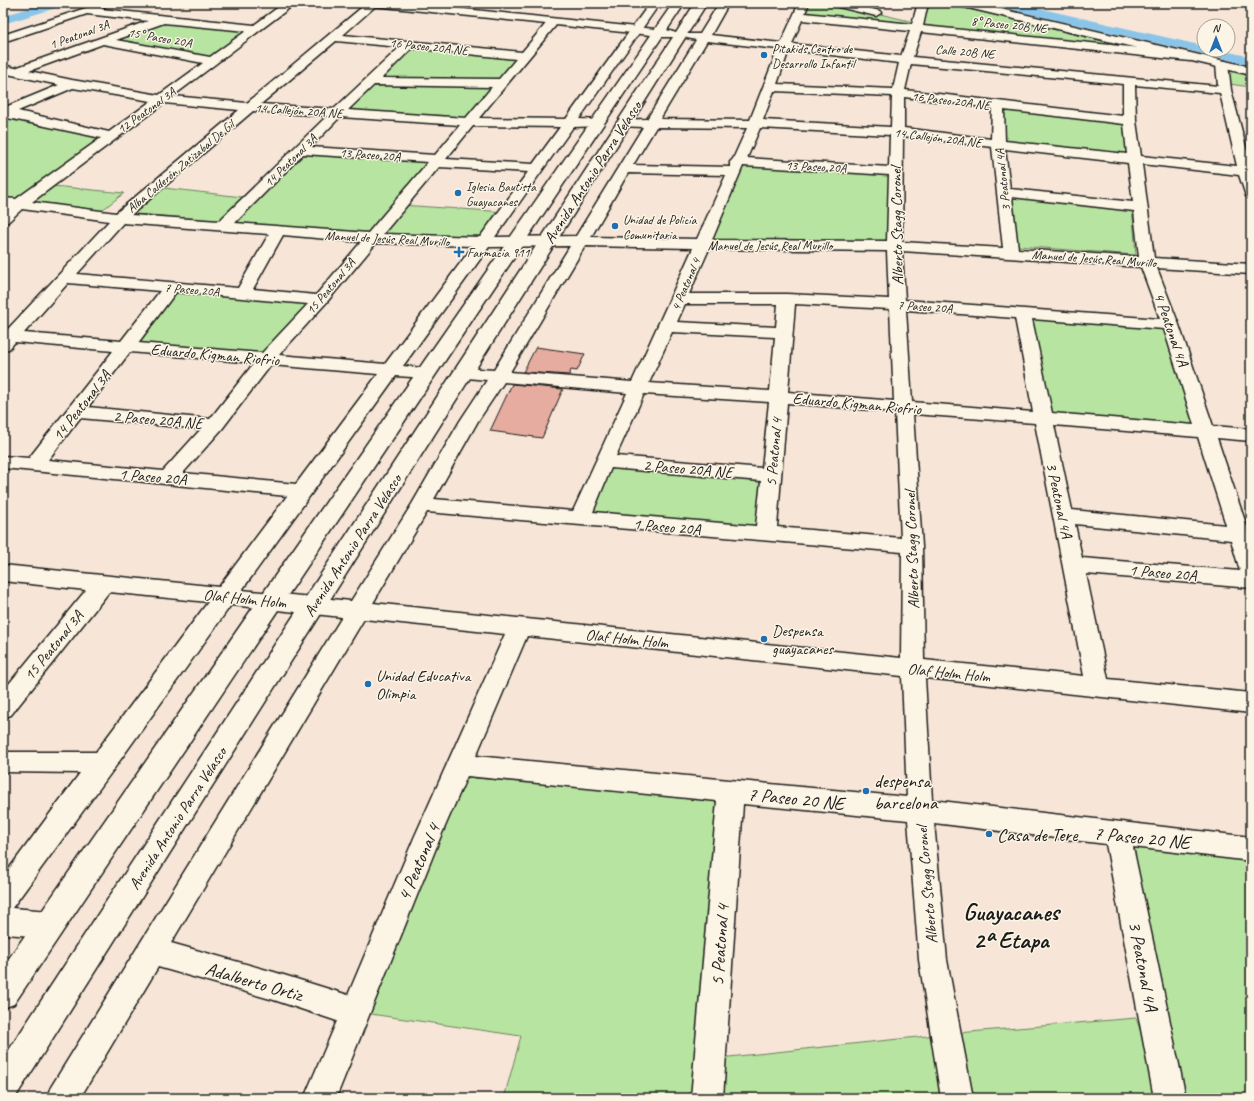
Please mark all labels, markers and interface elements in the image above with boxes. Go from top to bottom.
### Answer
street label: 8° Paseo 20B NE [970,13,1050,37]
street label: 1 Peatonal 3A [47,17,112,53]
north arrow [1196,18,1236,58]
text: N [1213,21,1222,35]
street label: 15° Paseo 20A [127,25,193,52]
street label: 16 Paseo 20A NE [389,35,471,59]
place label: Pitakids Centro de Desarrollo Infantil [772,41,857,72]
street label: Calle 20B NE [935,41,997,63]
marker: Pitakids Centro de Desarrollo Infantil [759,50,769,60]
street label: 12 Peatonal 3A [114,84,179,137]
street label: 16 Paseo 20A NE [911,88,993,114]
street label: Avenida Antonio Parra Velasco [539,96,648,247]
street label: 14 Callejón 20A NE [255,100,345,122]
street label: Alba Calderón Zatizabal De Gil [124,115,240,216]
street label: 14 Callejón 20A NE [893,125,984,152]
street label: 14 Peatonal 3A [261,131,321,190]
street label: 13 Paseo 20A [339,145,401,165]
street label: 3 Peatonal 4A [992,148,1014,212]
street label: 13 Paseo 20A [785,157,847,177]
street label: Alberto Stagg Coronel [886,163,908,285]
place label: Iglesia Bautista Guayacanes [466,179,537,210]
marker: Iglesia Bautista Guayacanes [453,188,463,198]
place label: Unidad de Policía Comunitaria [623,212,698,243]
marker: Unidad de Policía Comunitaria [610,221,620,231]
street label: Manuel de Jesús Real Murillo [324,228,451,250]
street label: Manuel de Jesús Real Murillo [708,238,834,254]
place label: Farmacia 911 [467,245,531,261]
marker: Farmacia 911 [454,247,464,257]
street label: Manuel de Jesús Real Murillo [1031,247,1158,271]
street label: 15 Peatonal 3A [303,255,359,318]
street label: 4 Peatonal 4 [668,255,705,313]
street label: 7 Paseo 20A [164,280,220,300]
street label: 4 Peatonal 4A [1149,290,1193,370]
street label: 7 Paseo 20A [897,297,953,317]
street label: Eduardo Kigman Riofrio [150,339,281,371]
street label: 14 Peatonal 3A [48,366,116,445]
street label: Eduardo Kigman Riofrio [792,388,923,420]
street label: 2 Paseo 20A NE [112,406,206,434]
street label: 5 Peatonal 4 [761,415,787,487]
street label: 2 Paseo 20A NE [642,455,736,483]
street label: 3 Peatonal 4A [1041,461,1077,541]
street label: 1 Paseo 20A [118,464,188,490]
street label: Avenida Antonio Parra Velasco [299,469,408,620]
street label: Alberto Stagg Coronel [900,487,924,609]
street label: 1 Paseo 20A [632,514,702,540]
street label: 1 Paseo 20A [1128,560,1198,586]
street label: Olaf Holm Holm [203,585,288,613]
street label: 15 Peatonal 3A [20,606,89,685]
place label: Despensa guayacanes [772,621,834,659]
street label: Olaf Holm Holm [585,625,670,653]
marker: Despensa guayacanes [759,634,769,644]
street label: Olaf Holm Holm [907,659,992,687]
place label: Unidad Educativa Olimpia [376,666,472,704]
marker: Unidad Educativa Olimpia [363,679,373,689]
street label: Avenida Antonio Parra Velasco [124,742,233,893]
place label: despensa barcelona [874,769,939,815]
street label: 7 Paseo 20 NE [747,782,848,816]
marker: despensa barcelona [861,786,871,796]
street label: 4 Peatonal 4 [392,818,447,905]
street label: 7 Paseo 20 NE [1093,821,1194,855]
street label: Alberto Stagg Coronel [912,822,942,945]
place label: Casa de Tere [997,823,1079,847]
marker: Casa de Tere [984,829,994,839]
district label: Guayacanes 2ª Etapa [963,897,1061,955]
street label: 5 Peatonal 4 [705,901,735,987]
street label: 3 Peatonal 4A [1123,919,1164,1015]
street label: Adalberto Ortiz [203,957,307,1008]

